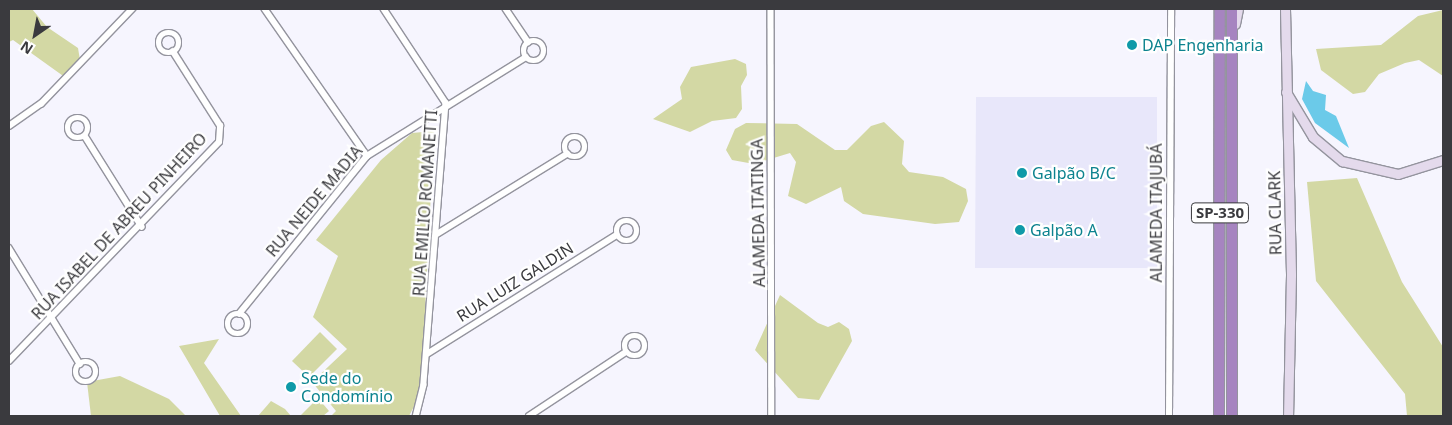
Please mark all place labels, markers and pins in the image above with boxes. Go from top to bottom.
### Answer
place label: DAP Engenharia [1142,35,1264,55]
marker: DAP Engenharia [1126,39,1138,51]
place label: Galpão B/C [1032,163,1116,183]
marker: Galpão B/C [1016,167,1028,179]
place label: Galpão A [1030,220,1098,240]
marker: Galpão A [1014,224,1026,236]
place label: Sede do Condomínio [301,368,393,406]
marker: Sede do Condomínio [285,381,297,393]

